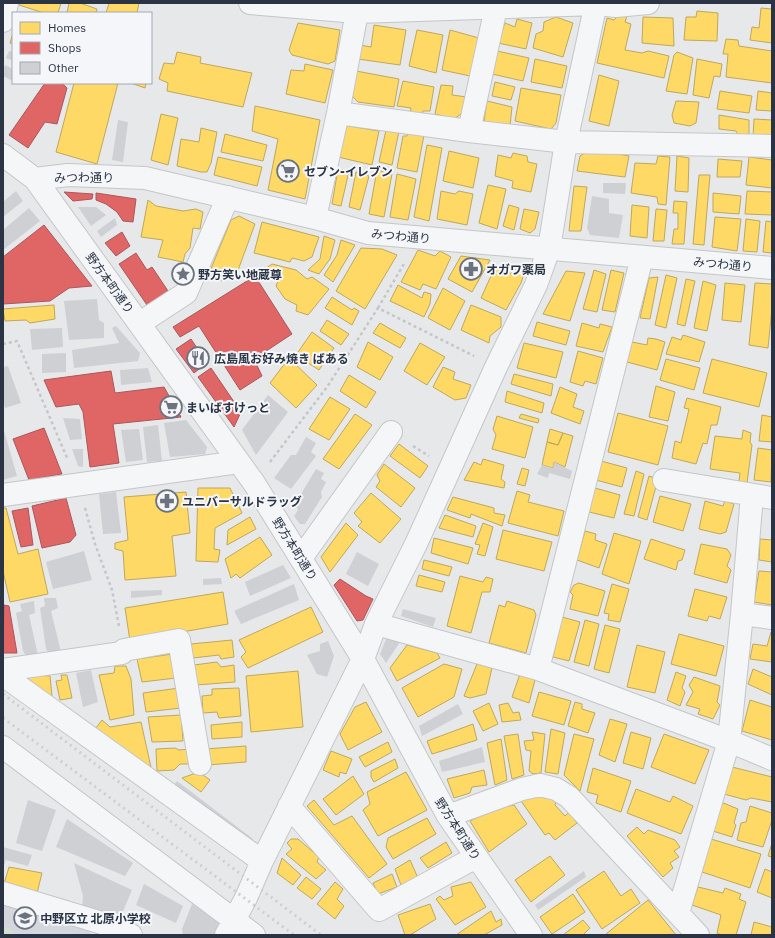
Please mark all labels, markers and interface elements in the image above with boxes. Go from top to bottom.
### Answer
legend [12,12,152,84]
text: Homes [48,20,86,35]
text: Shops [48,40,81,55]
text: Other [48,60,79,75]
supermarket icon: セブン-イレブン [275,158,301,184]
place label: セブン-イレブン [304,164,393,179]
street label: みつわ通り [54,170,114,185]
street label: みつわ通り [370,226,432,246]
street label: 野方本町通り [83,249,137,317]
street label: みつわ通り [692,254,754,274]
pharmacy icon: オガワ薬局 [458,256,484,282]
place icon: 野方笑い地蔵尊 [170,261,196,287]
place label: オガワ薬局 [486,262,546,277]
place label: 野方笑い地蔵尊 [198,267,282,282]
restaurant icon: 広島風お好み焼き ばある [185,345,211,371]
place label: 広島風お好み焼き ばある [214,351,349,366]
supermarket icon: まいばすけっと [158,394,184,420]
place label: まいばすけっと [186,400,270,415]
pharmacy icon: ユニバーサルドラッグ [154,488,180,514]
place label: ユニバーサルドラッグ [182,494,302,509]
street label: 野方本町通り [270,514,320,584]
street label: 野方本町通り [432,795,484,863]
school or university icon: 中野区立 北原小学校 [12,905,38,931]
place label: 中野区立 北原小学校 [40,911,151,926]

